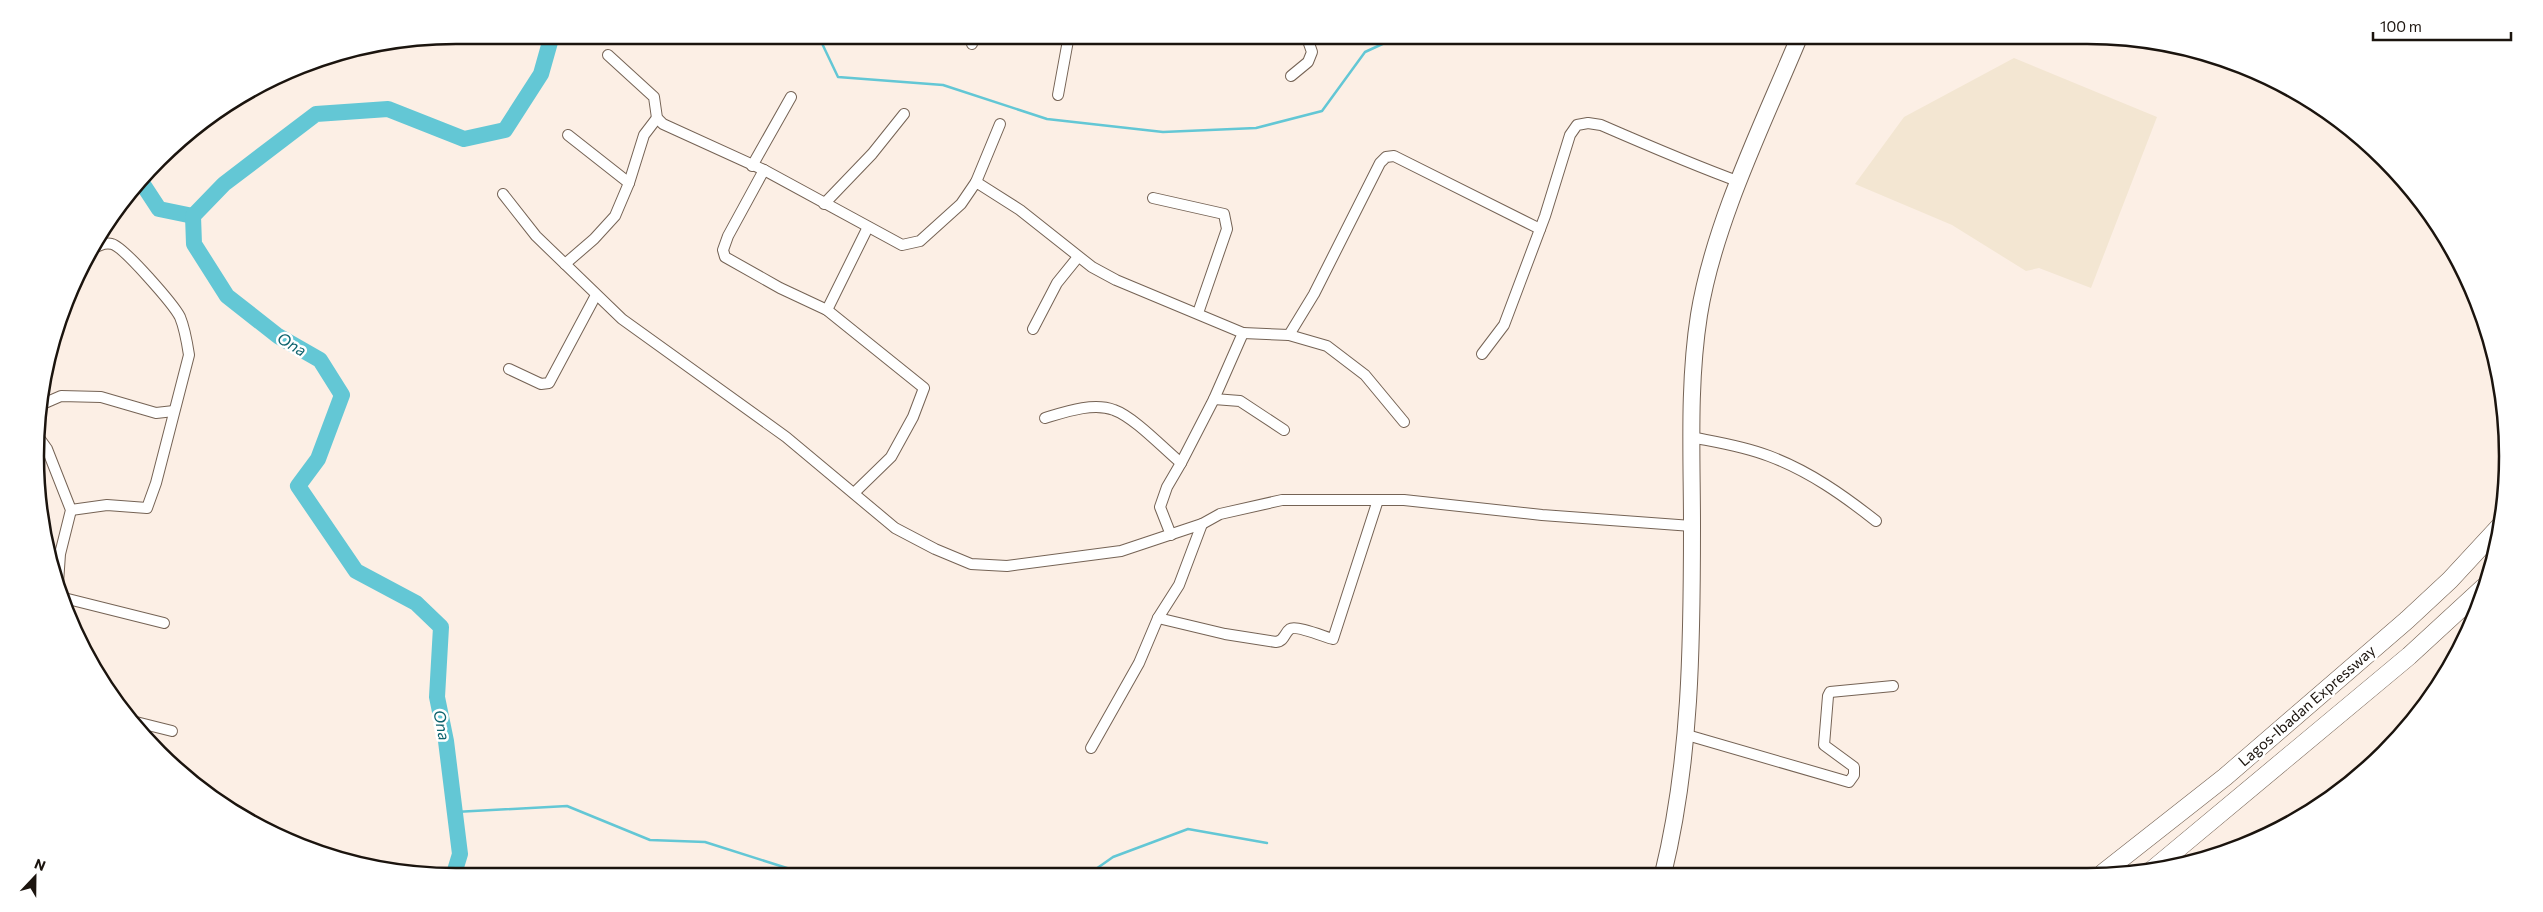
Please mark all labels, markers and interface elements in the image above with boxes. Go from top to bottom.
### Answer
scale bar [2373,10,2510,42]
text: 100 m [2380,17,2422,35]
water label: Ona [274,328,310,360]
street label: Lagos-Ibadan Expressway [2234,641,2379,770]
water label: Ona [430,708,455,742]
north arrow [10,852,60,902]
text: N [32,855,48,874]

